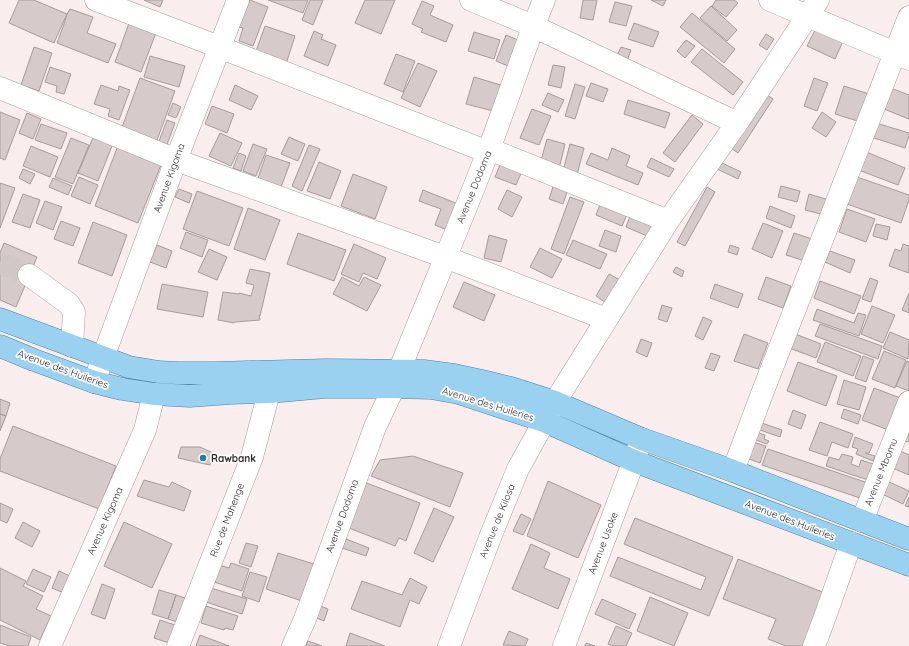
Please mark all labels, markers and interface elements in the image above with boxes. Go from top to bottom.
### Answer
street label: Avenue Kigoma [150,141,188,215]
street label: Avenue Dodoma [453,149,495,225]
street label: Avenue des Huileries [16,347,110,392]
street label: Avenue des Huileries [441,384,536,424]
street label: Avenue Mbomu [861,436,901,508]
place label: Rawbank [211,452,256,465]
marker: Rawbank [198,453,208,463]
street label: Avenue Dodoma [323,477,361,555]
street label: Rue de Mahenge [207,481,247,559]
street label: Avenue de Kilosa [476,482,518,560]
street label: Avenue Kigoma [84,485,126,557]
street label: Avenue des Huileries [743,497,837,543]
street label: Avenue Usoke [585,510,621,576]

